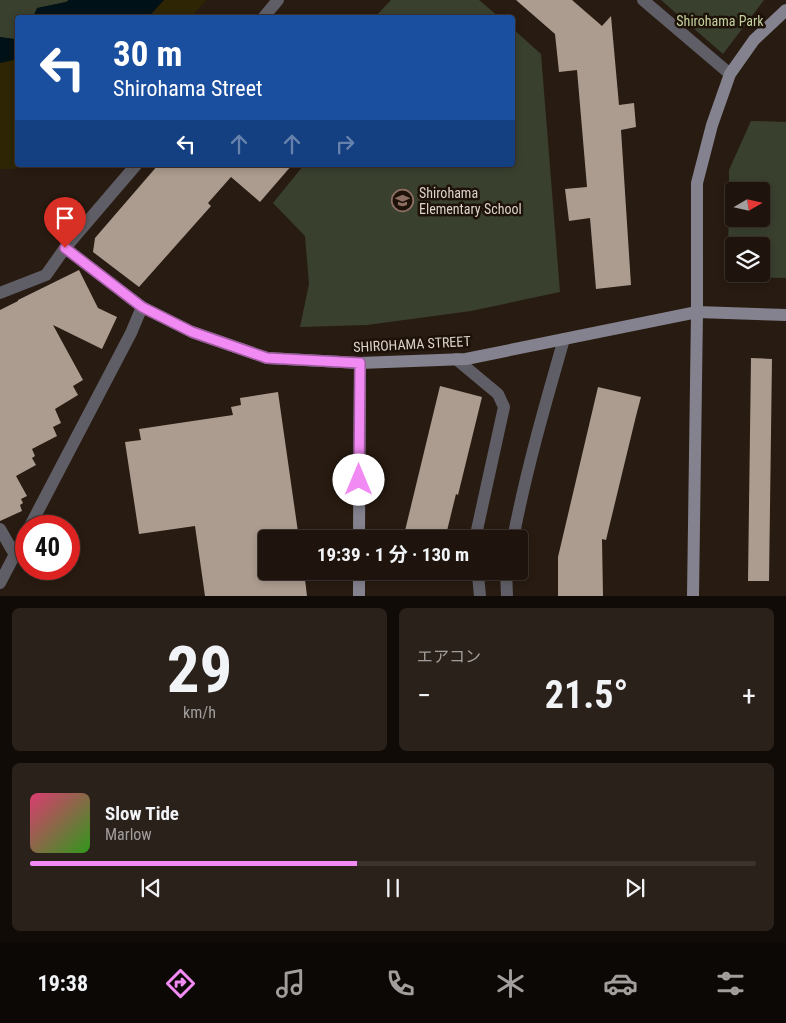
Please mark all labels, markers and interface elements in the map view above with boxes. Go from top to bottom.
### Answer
park label: Shirohama Park [676,13,764,29]
text: 30 m [113,34,182,75]
icon: left [30,35,95,100]
text: Shirohama Street [113,76,262,101]
icon: left [172,130,200,158]
icon: ahead [225,130,253,158]
icon: ahead [278,130,306,158]
icon: right [331,130,359,158]
north arrow [725,182,770,228]
map controls [725,182,770,282]
place label: Shirohama Elementary School [419,185,522,217]
school or university icon: Shirohama Elementary School [391,189,415,213]
pin [44,197,86,248]
icon: arrive [51,204,79,232]
button: layers [725,237,770,282]
street label: SHIROHAMA STREET [353,333,471,355]
position arrow [332,453,384,505]
speed limit sign: 40 [15,515,80,580]
text: 19:39 · 1 分 · 130 m [317,543,469,566]
text: 29 [167,632,232,708]
text: エアコン [417,647,481,666]
text: 21.5° [545,673,628,717]
text: − [417,679,431,712]
text: + [742,679,756,712]
text: km/h [183,703,216,722]
text: Slow Tide [105,802,179,825]
text: Marlow [105,825,152,844]
icon: previous [137,874,165,902]
icon: pause [379,874,407,902]
icon: next [621,874,649,902]
icon: directions [163,966,198,1001]
icon: music [273,966,308,1001]
icon: phone [383,966,418,1001]
icon: climate [493,966,528,1001]
icon: car [603,966,638,1001]
icon: filters [713,966,748,1001]
text: 19:38 [38,971,88,996]

